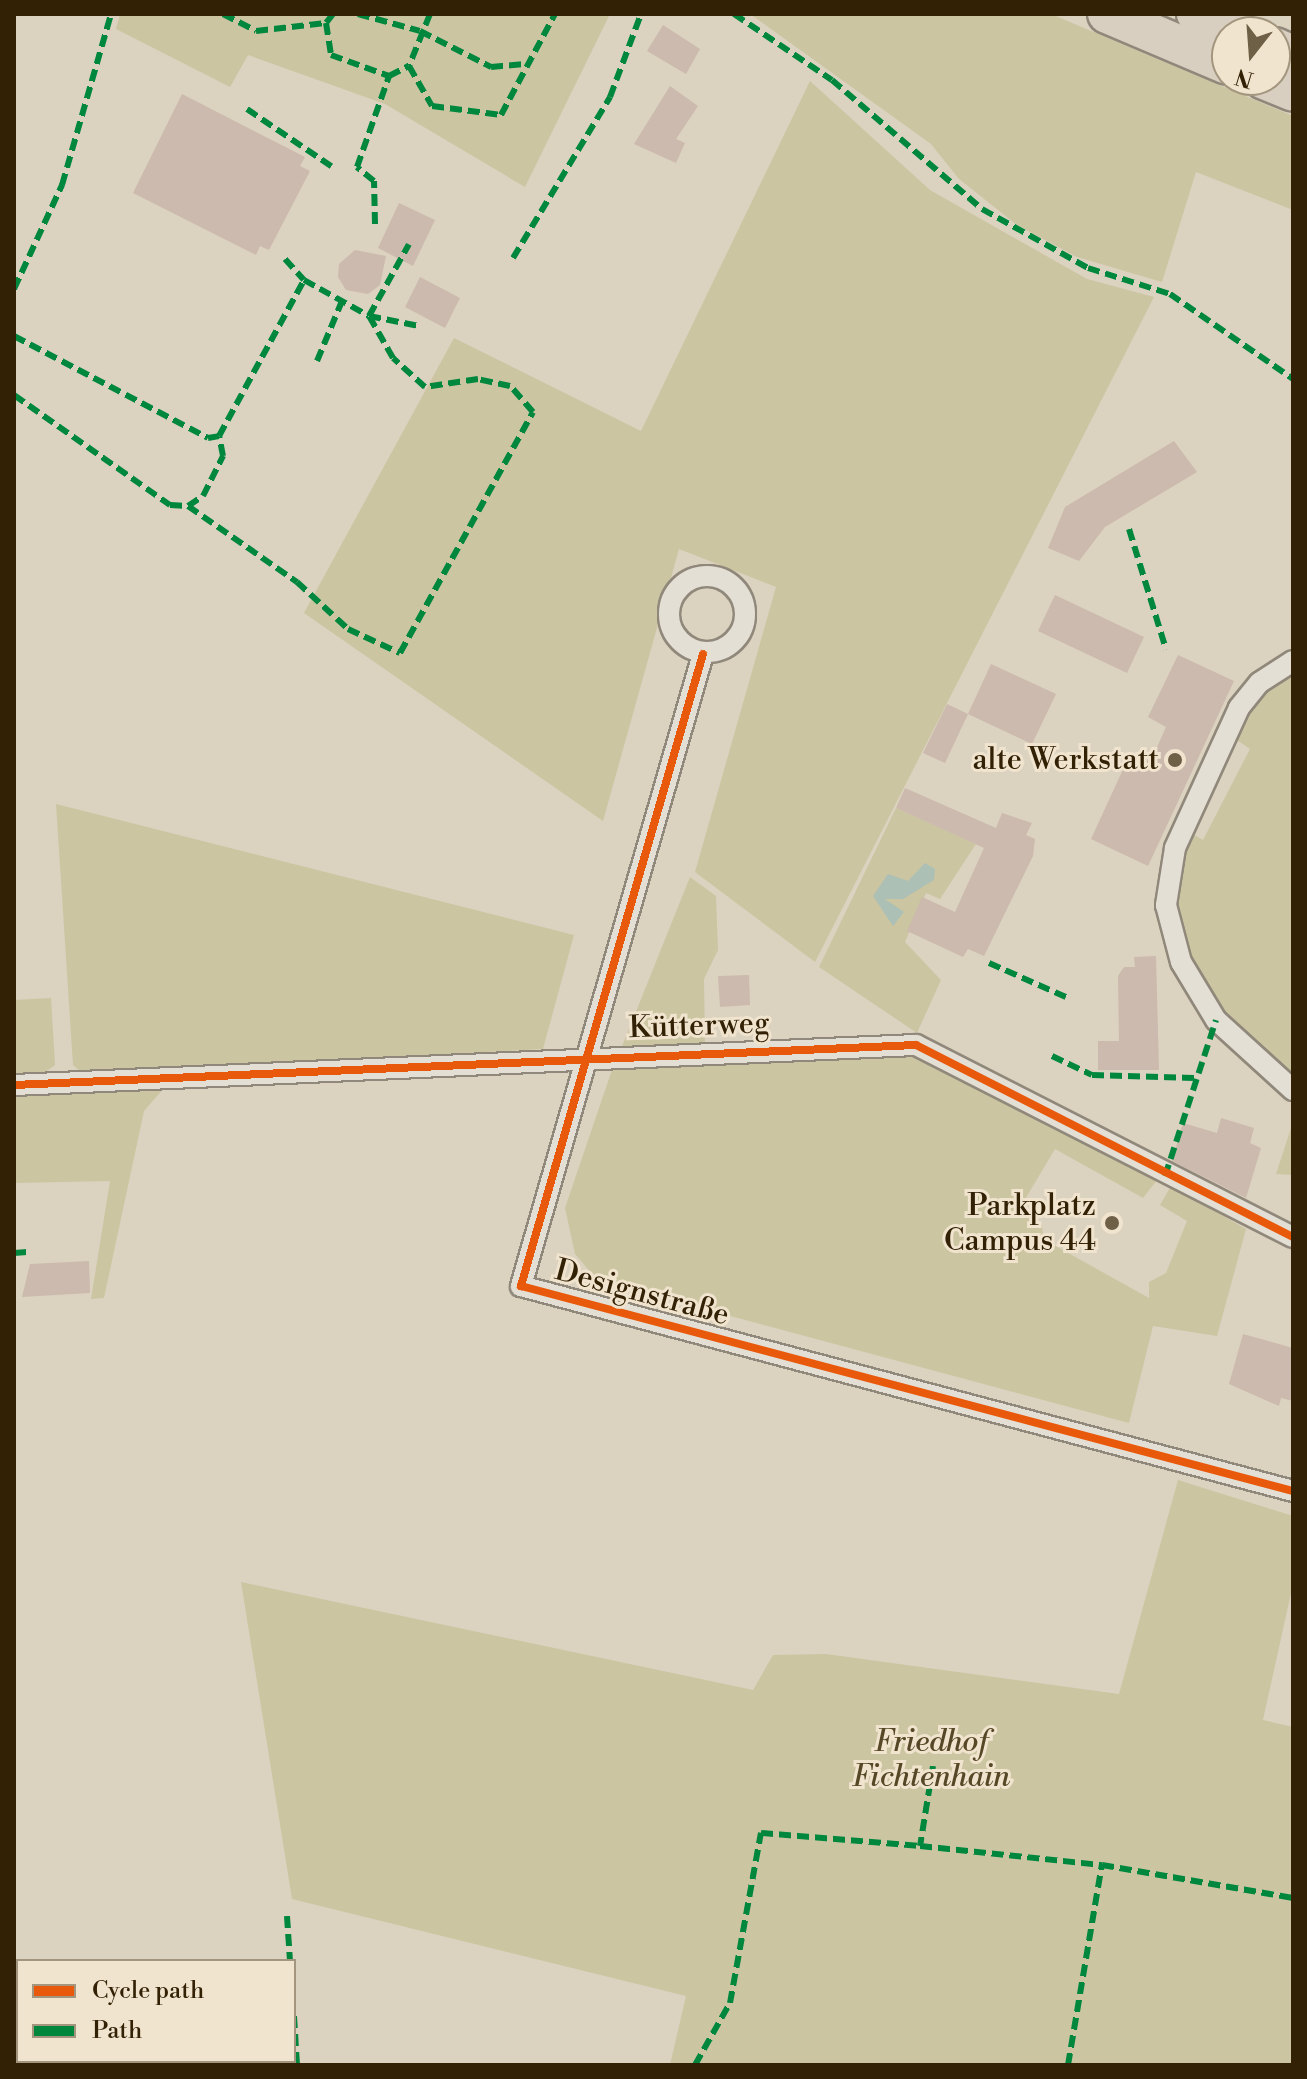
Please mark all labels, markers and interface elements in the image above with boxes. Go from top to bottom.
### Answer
north arrow [1211,16,1291,96]
text: N [1232,62,1257,93]
place label: alte Werkstatt [972,742,1159,778]
marker: alte Werkstatt [1166,751,1184,769]
street label: Kütterweg [628,1006,770,1046]
place label: Parkplatz Campus 44 [944,1188,1096,1258]
marker: Parkplatz Campus 44 [1103,1214,1121,1232]
street label: Designstraße [551,1252,733,1334]
park label: Friedhof Fichtenhain [852,1724,1010,1794]
legend [16,1959,296,2063]
text: Cycle path [92,1976,204,2006]
text: Path [92,2016,142,2046]

